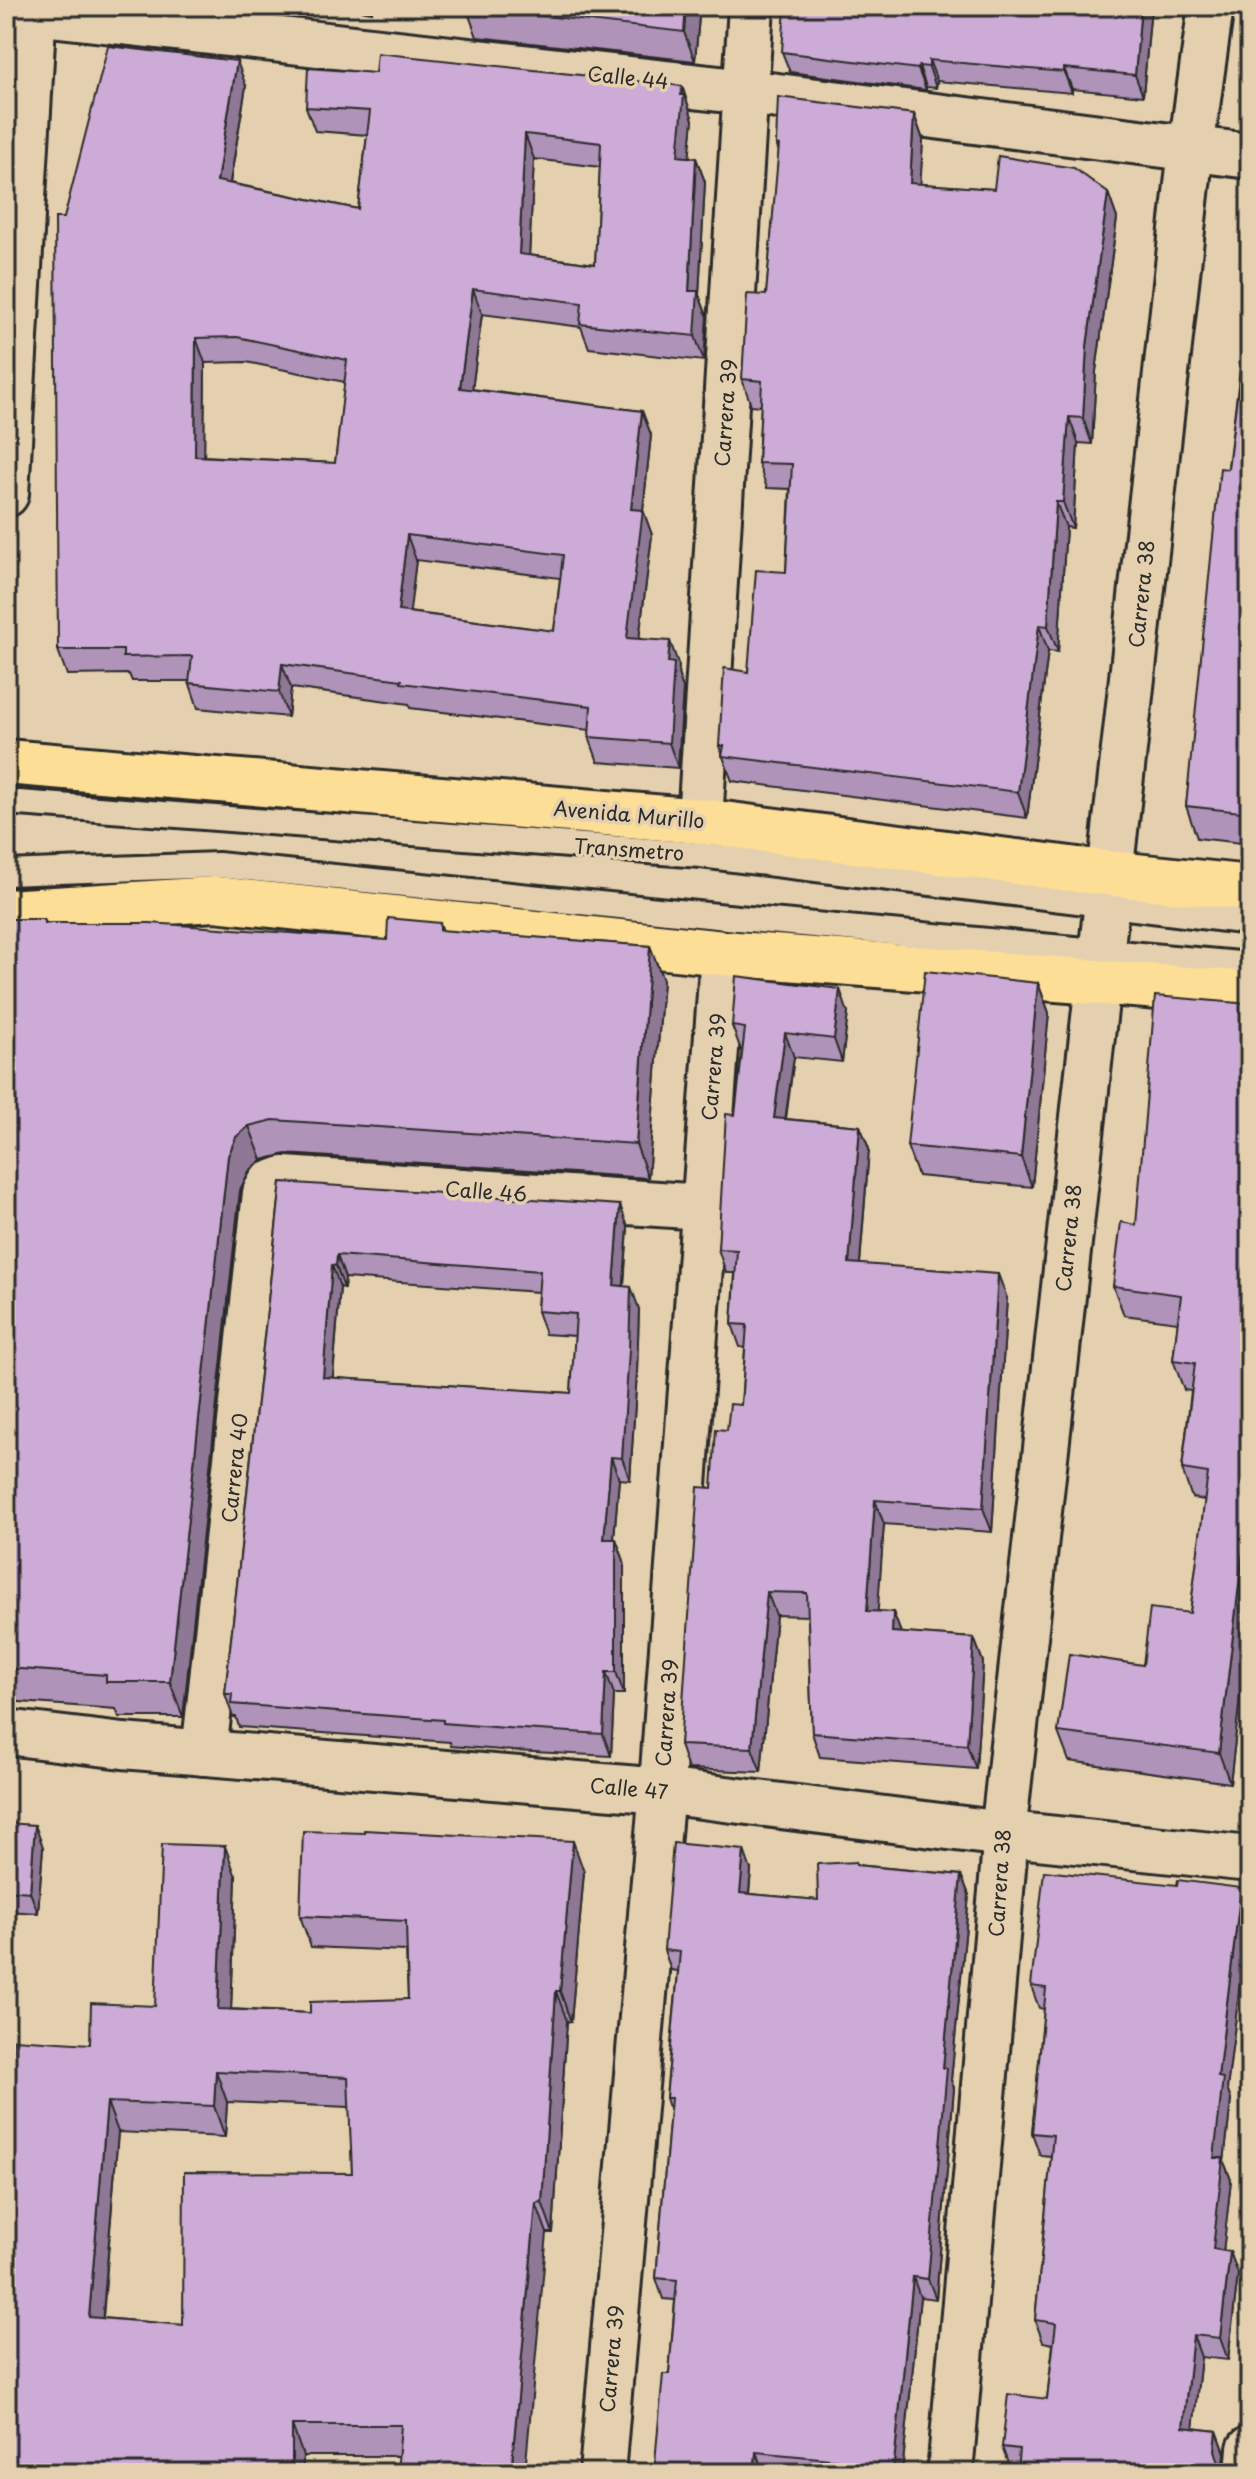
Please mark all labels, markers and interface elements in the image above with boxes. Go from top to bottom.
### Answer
street label: Calle 44 [586,58,670,96]
street label: Carrera 39 [706,358,744,468]
street label: Carrera 38 [1120,538,1162,649]
street label: Avenida Murillo [552,792,706,836]
street label: Transmetro [573,830,685,868]
street label: Carrera 39 [693,1012,733,1122]
street label: Calle 46 [444,1173,528,1209]
street label: Carrera 38 [1047,1182,1089,1293]
street label: Carrera 40 [213,1411,255,1524]
street label: Carrera 39 [647,1658,685,1768]
street label: Calle 47 [589,1770,670,1806]
street label: Carrera 38 [980,1828,1018,1938]
street label: Carrera 39 [591,2304,631,2414]

